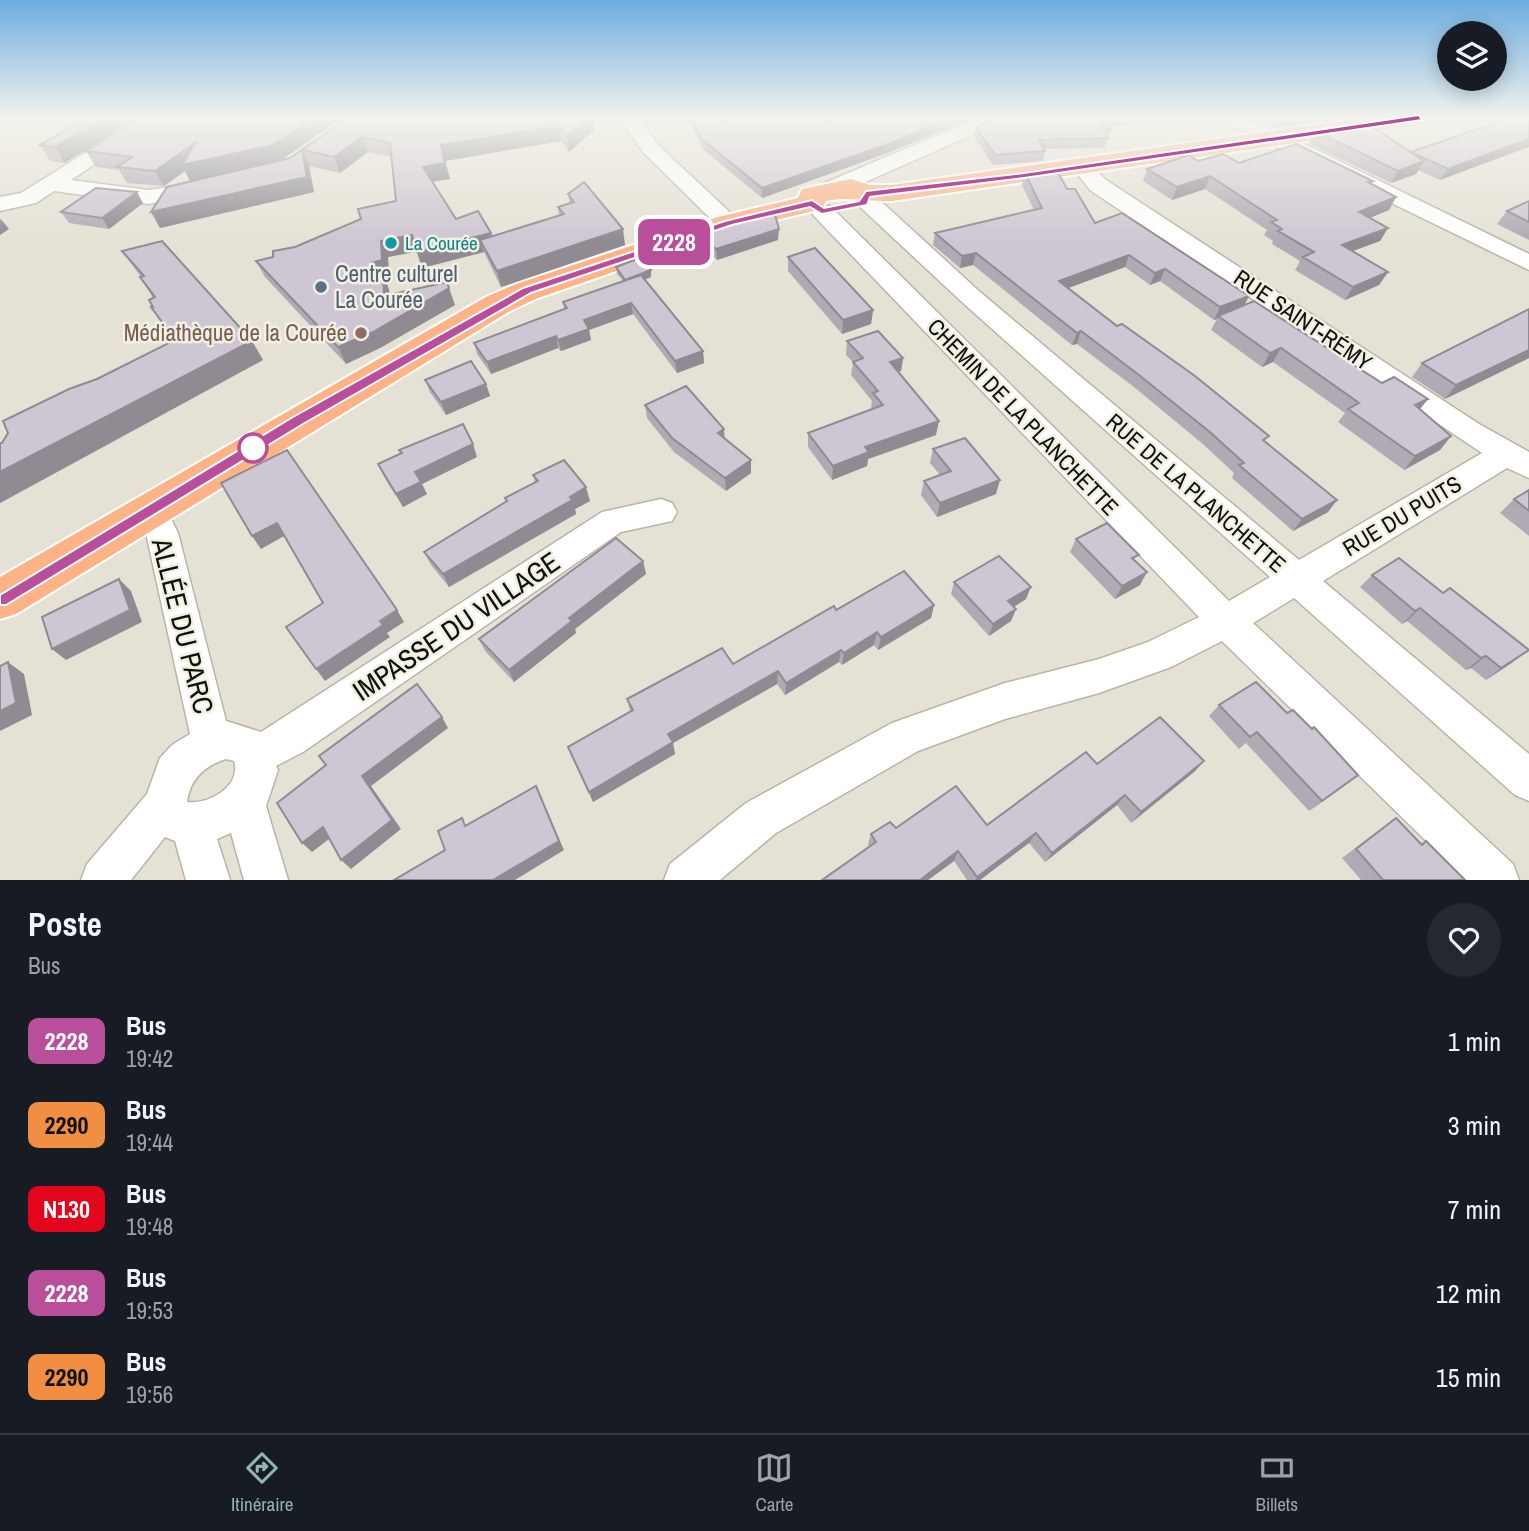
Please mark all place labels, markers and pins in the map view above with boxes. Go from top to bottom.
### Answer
place label: La Courée [405,230,478,256]
marker: La Courée [383,235,399,251]
place label: Centre culturel La Courée [335,258,458,315]
marker: Centre culturel La Courée [313,279,329,295]
place label: Médiathèque de la Courée [124,317,347,348]
marker: Médiathèque de la Courée [353,325,369,341]
unlabelled marker [238,433,268,463]

